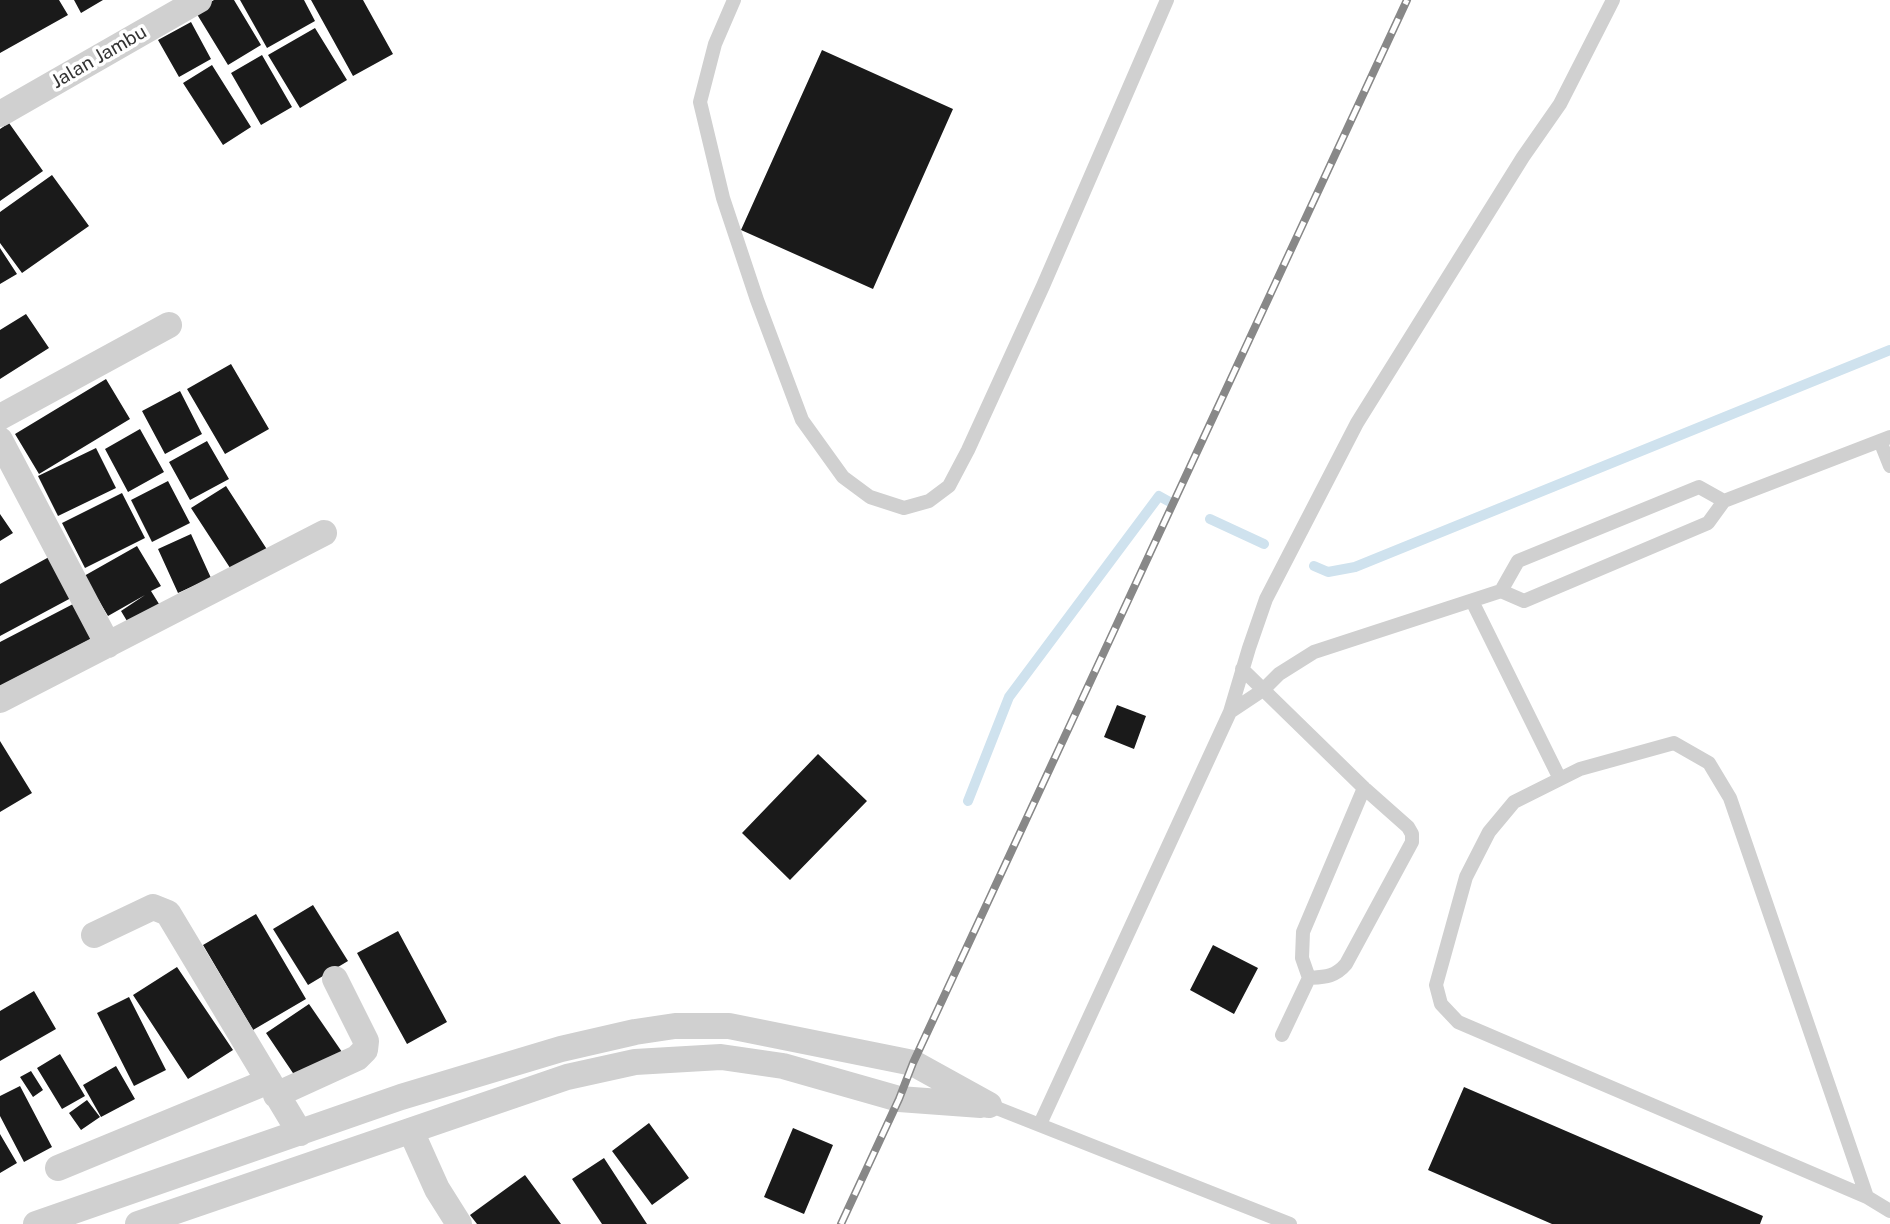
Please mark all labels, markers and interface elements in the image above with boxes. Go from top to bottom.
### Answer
street label: Jalan Jambu [47,21,151,93]

